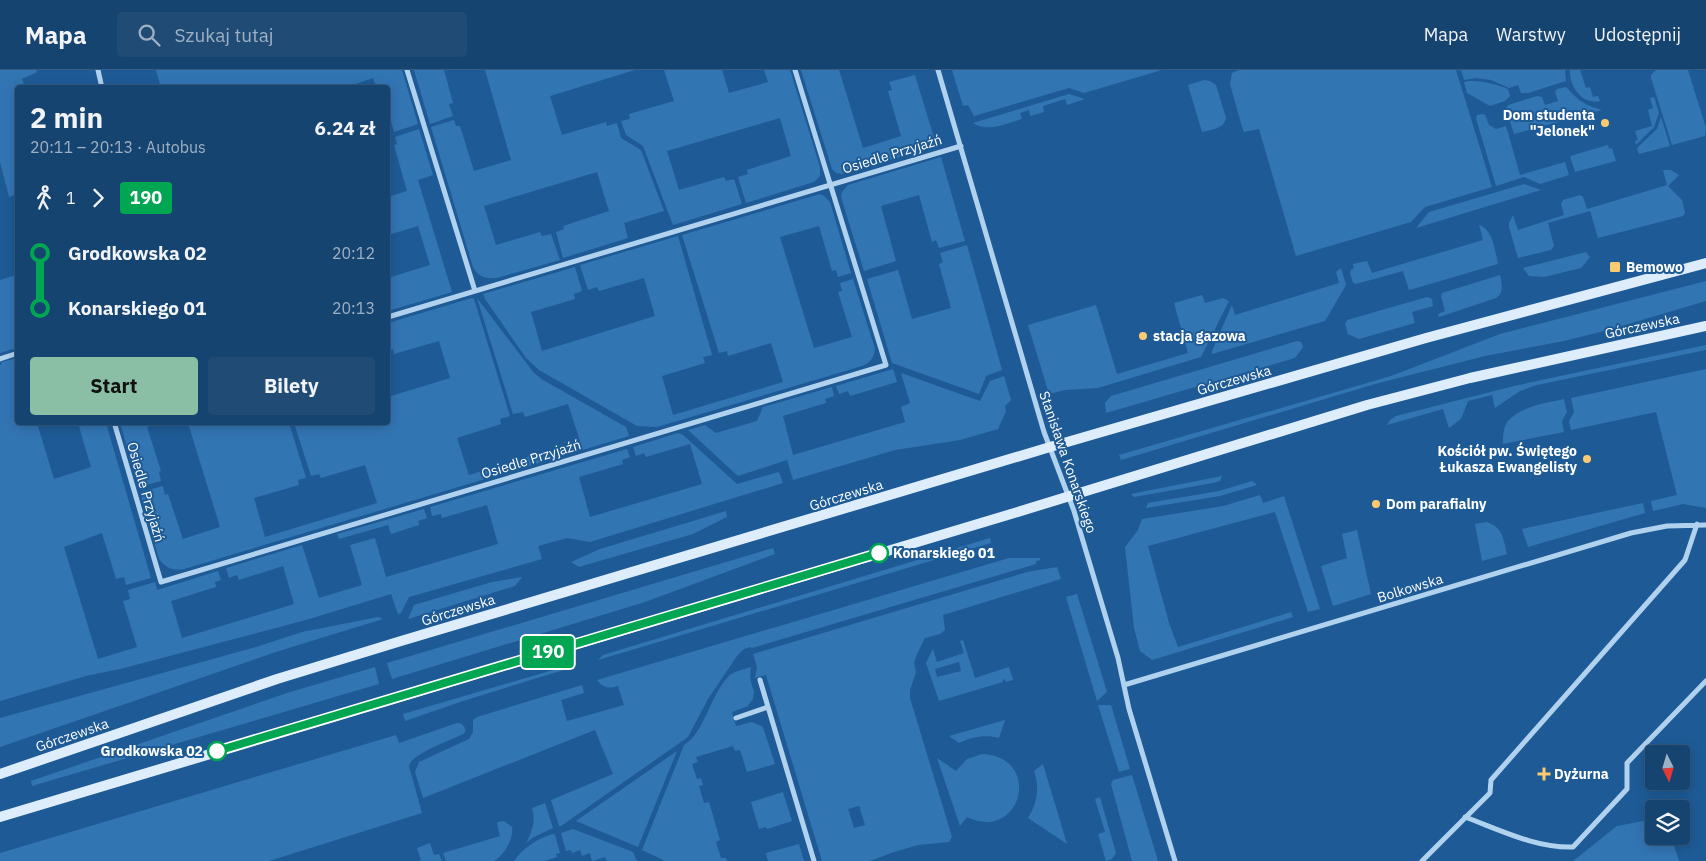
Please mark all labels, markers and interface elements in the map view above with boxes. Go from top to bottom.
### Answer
search box [117,12,467,57]
text: Mapa [25,19,87,51]
icon: search [135,21,163,49]
text: Szukaj tutaj [175,23,274,47]
text: Mapa [1424,23,1468,46]
text: Warstwy [1496,23,1566,46]
text: Udostępnij [1594,23,1681,46]
text: 2 min [30,99,103,136]
place label: Dom studenta "Jelonek" [1503,106,1595,140]
text: 6.24 zł [315,116,375,140]
marker: Dom studenta "Jelonek" [1599,117,1611,129]
street label: Osiedle Przyjaźń [840,130,944,178]
text: 20:11 – 20:13 · Autobus [30,137,206,157]
icon: walk [30,184,58,212]
icon: forward [84,184,112,212]
text: 190 [130,186,162,209]
text: 1 [66,188,76,208]
text: Grodkowska 02 [68,241,207,265]
text: 20:12 [332,243,375,263]
place label: Bemowo [1626,258,1683,276]
marker: Bemowo [1608,260,1622,274]
text: Konarskiego 01 [68,296,206,320]
text: 20:13 [332,298,375,318]
street label: Górczewska [1603,309,1682,343]
place label: stacja gazowa [1153,327,1246,345]
marker: stacja gazowa [1137,330,1149,342]
button: Start [30,357,198,415]
button: Bilety [208,357,375,415]
street label: Górczewska [1195,361,1273,399]
street label: Stanisława Konarskiego [1035,389,1101,536]
street label: Osiedle Przyjaźń [479,435,583,483]
street label: Osiedle Przyjaźń [123,440,169,544]
place label: Kościół pw. Świętego Łukasza Ewangelisty [1437,442,1578,476]
marker: Kościół pw. Świętego Łukasza Ewangelisty [1581,453,1593,465]
street label: Górczewska [807,475,885,515]
place label: Dom parafialny [1386,495,1487,513]
marker: Dom parafialny [1370,498,1382,510]
marker: Konarskiego 01 [869,543,889,563]
place label: Konarskiego 01 [893,544,996,562]
street label: Bolkowska [1375,569,1446,607]
street label: Górczewska [419,590,497,630]
line badge: 190 [519,636,577,668]
text: 190 [532,640,564,663]
street label: Górczewska [33,714,111,756]
marker: Grodkowska 02 [207,741,227,761]
place label: Grodkowska 02 [101,742,203,760]
north arrow [1645,745,1690,790]
map controls [1645,745,1690,845]
place label: Dyżurna [1554,765,1609,783]
marker: Dyżurna [1538,768,1550,780]
button: layers [1645,800,1690,845]

